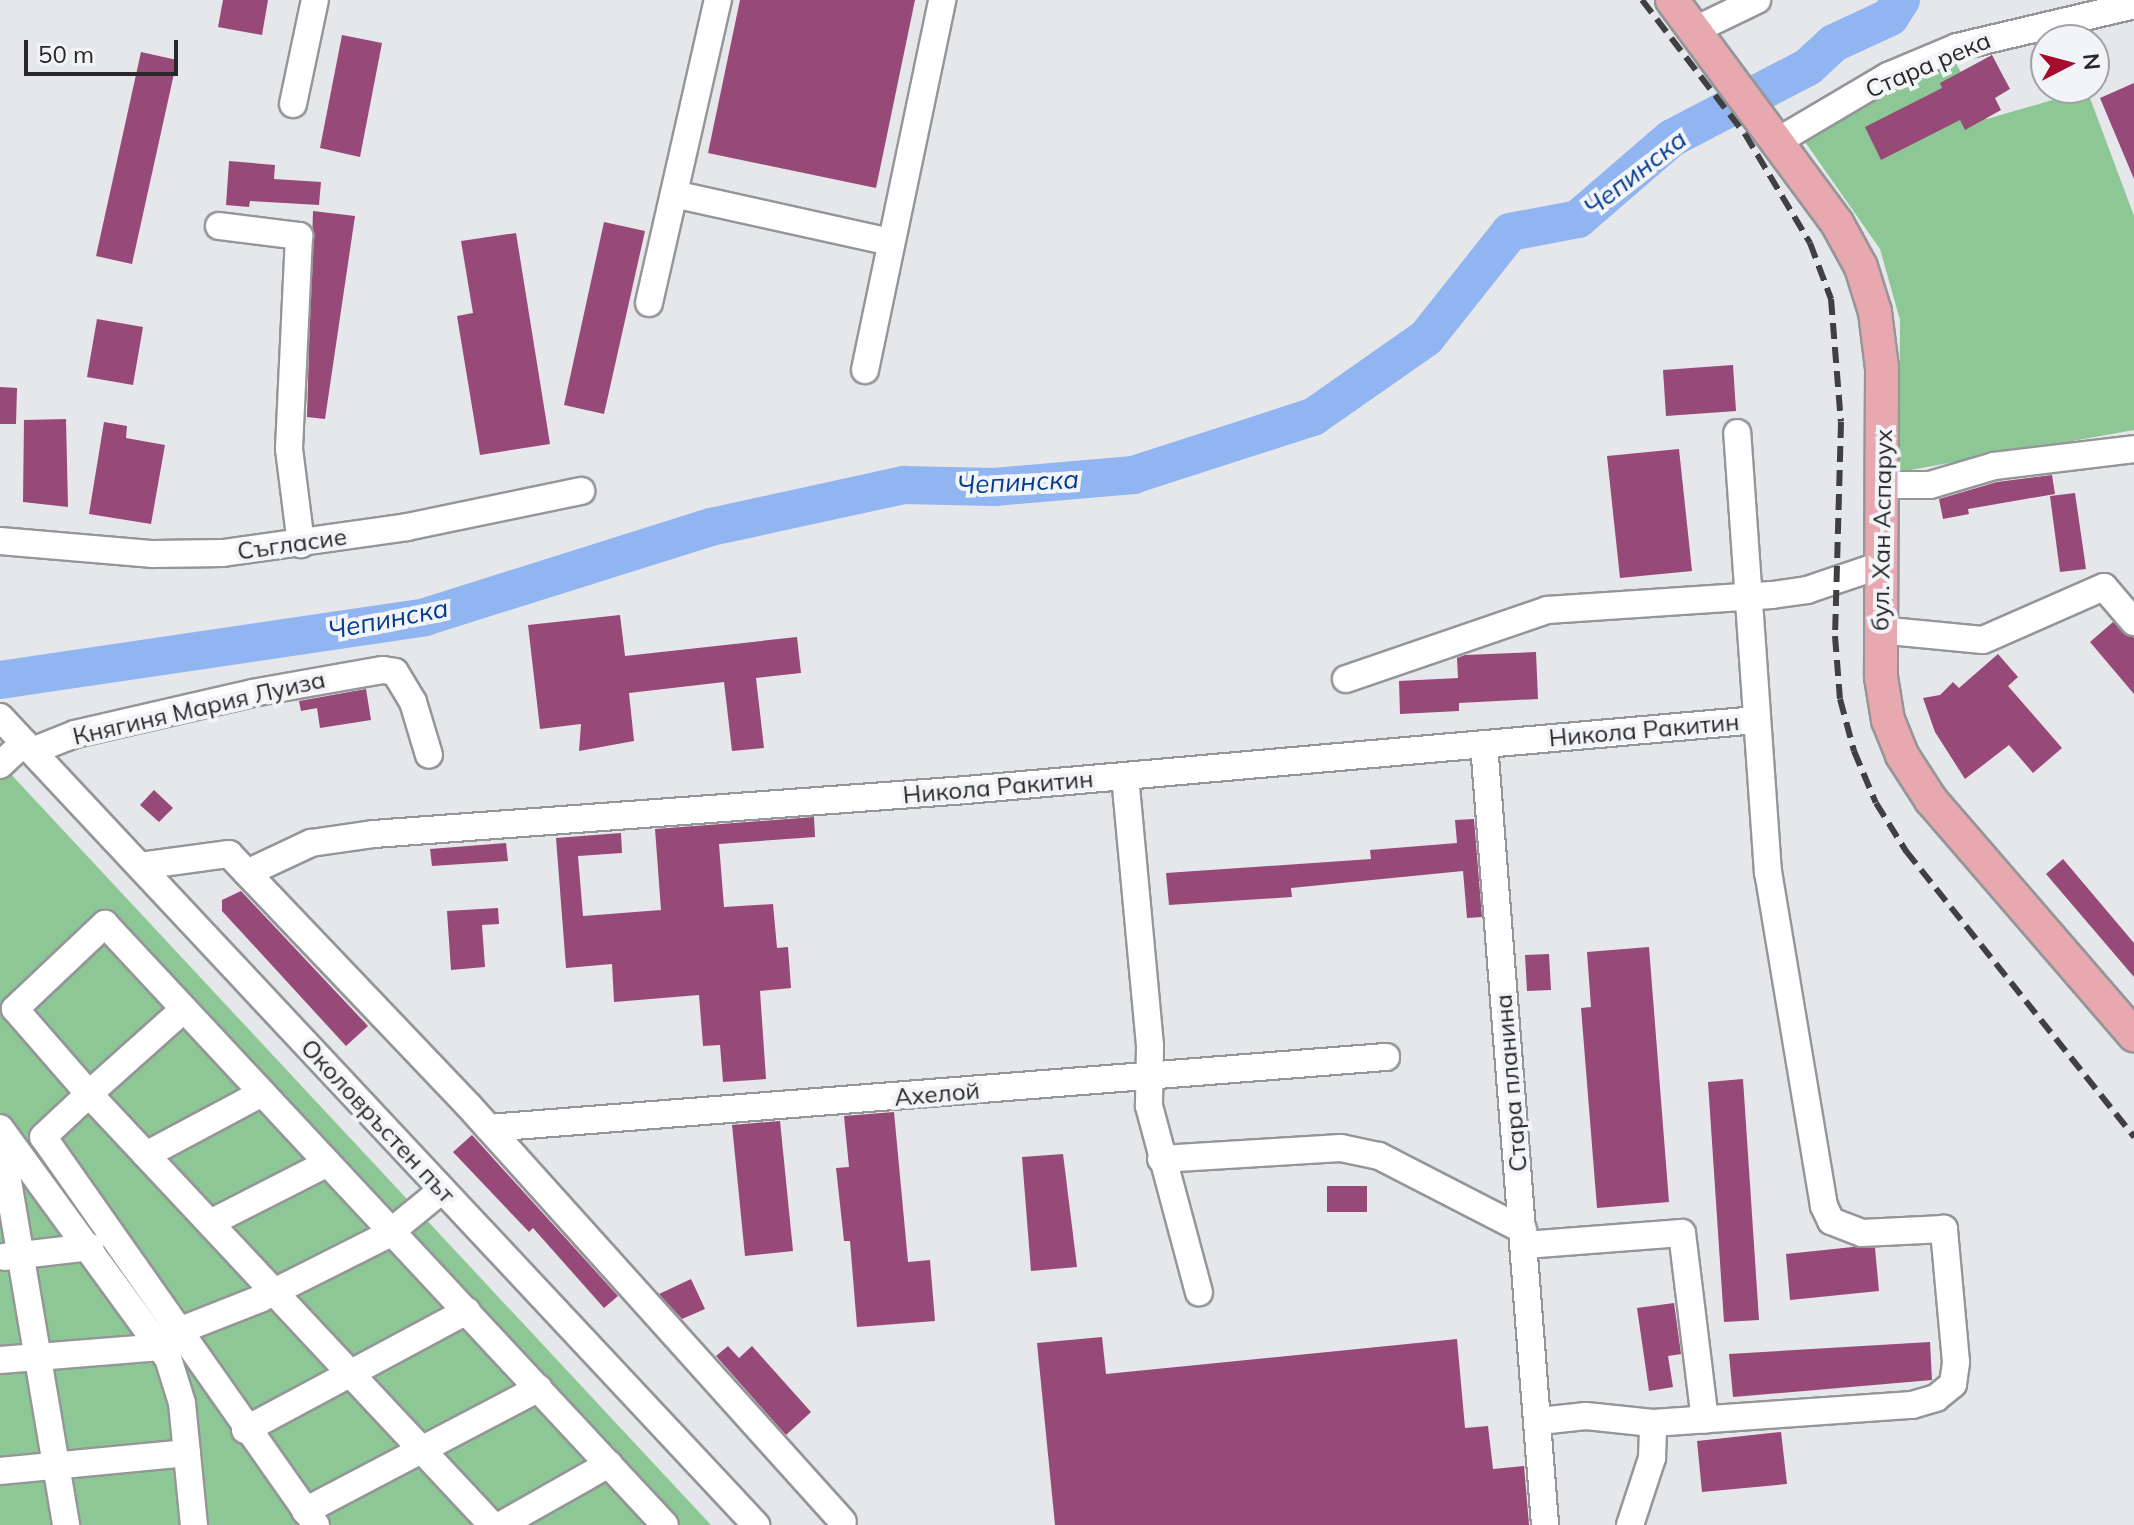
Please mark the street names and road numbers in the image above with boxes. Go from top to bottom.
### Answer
street label: Стара река [1861,26,1995,104]
street label: бул. Хан Аспарух [1866,429,1898,631]
street label: Съгласие [235,522,349,566]
street label: Княгиня Мария Луиза [70,665,328,751]
street label: Никола Ракитин [1548,707,1740,753]
street label: Никола Ракитин [902,764,1094,810]
street label: Стара планина [1489,993,1533,1173]
street label: Околовръстен път [295,1033,461,1209]
street label: Ахелой [893,1076,981,1112]

